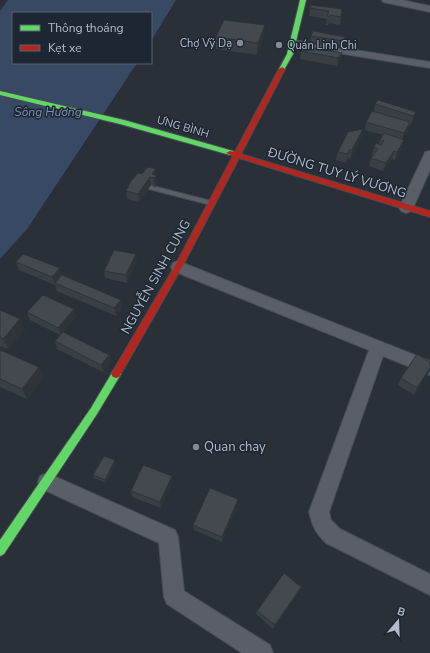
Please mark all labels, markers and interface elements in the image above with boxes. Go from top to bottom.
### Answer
legend [12,12,152,64]
text: Thông thoáng [48,20,124,36]
place label: Chợ Vỹ Dạ [180,36,232,51]
marker: Chợ Vỹ Dạ [235,38,245,48]
place label: Quán Linh Chi [287,38,357,53]
text: Kẹt xe [48,40,82,56]
marker: Quán Linh Chi [274,40,284,50]
water label: Sông Hương [14,104,82,120]
street label: ƯNG BÌNH [155,111,211,142]
street label: ĐƯỜNG TUY LÝ VƯƠNG [265,142,409,203]
street label: NGUYỄN SINH CUNG [115,215,195,338]
place label: Quan chay [204,438,266,456]
marker: Quan chay [191,442,201,452]
north arrow [378,601,418,641]
text: B [395,604,407,620]

